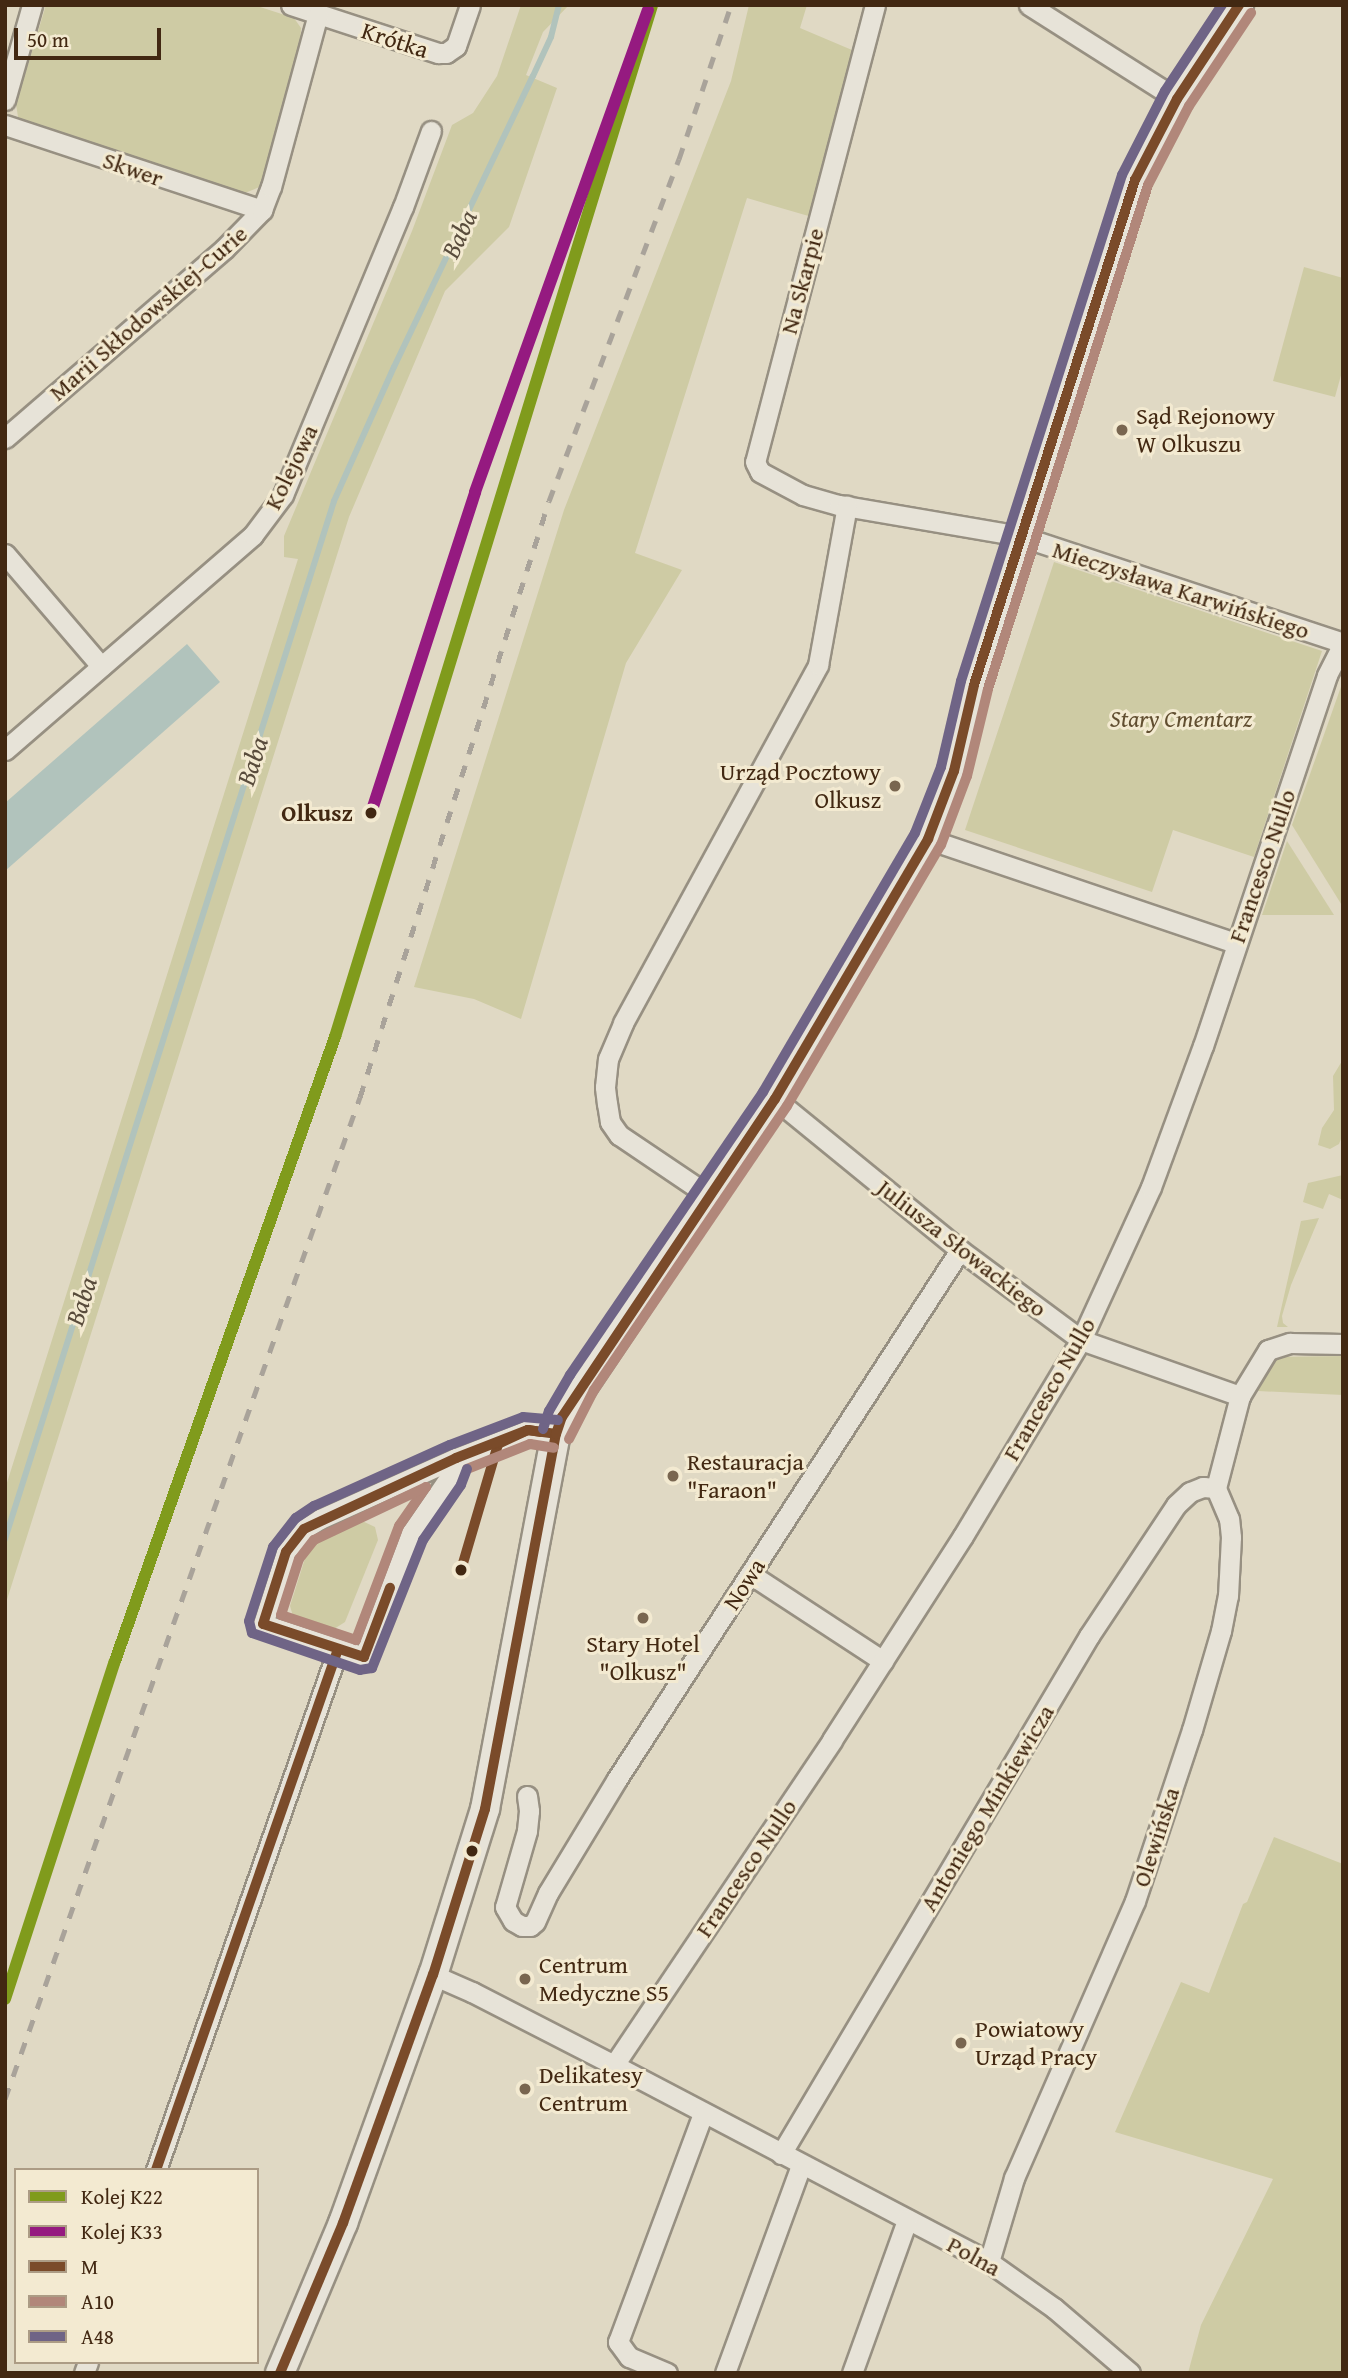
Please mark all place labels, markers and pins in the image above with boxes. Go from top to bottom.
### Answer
place label: Sąd Rejonowy W Olkuszu [1136,402,1275,458]
marker: Sąd Rejonowy W Olkuszu [1114,422,1130,438]
place label: Urząd Pocztowy Olkusz [720,758,881,814]
marker: Urząd Pocztowy Olkusz [887,778,903,794]
place label: Olkusz [281,799,353,827]
marker: Olkusz [359,801,383,825]
place label: Restauracja "Faraon" [687,1448,804,1504]
marker: Restauracja "Faraon" [665,1468,681,1484]
unlabelled marker [454,1563,468,1577]
marker: Stary Hotel "Olkusz" [635,1610,651,1626]
place label: Stary Hotel "Olkusz" [586,1630,700,1686]
unlabelled marker [465,1844,479,1858]
place label: Centrum Medyczne S5 [539,1951,669,2007]
marker: Centrum Medyczne S5 [517,1971,533,1987]
place label: Powiatowy Urząd Pracy [975,2015,1097,2071]
marker: Powiatowy Urząd Pracy [953,2035,969,2051]
place label: Delikatesy Centrum [539,2061,643,2117]
marker: Delikatesy Centrum [517,2081,533,2097]

